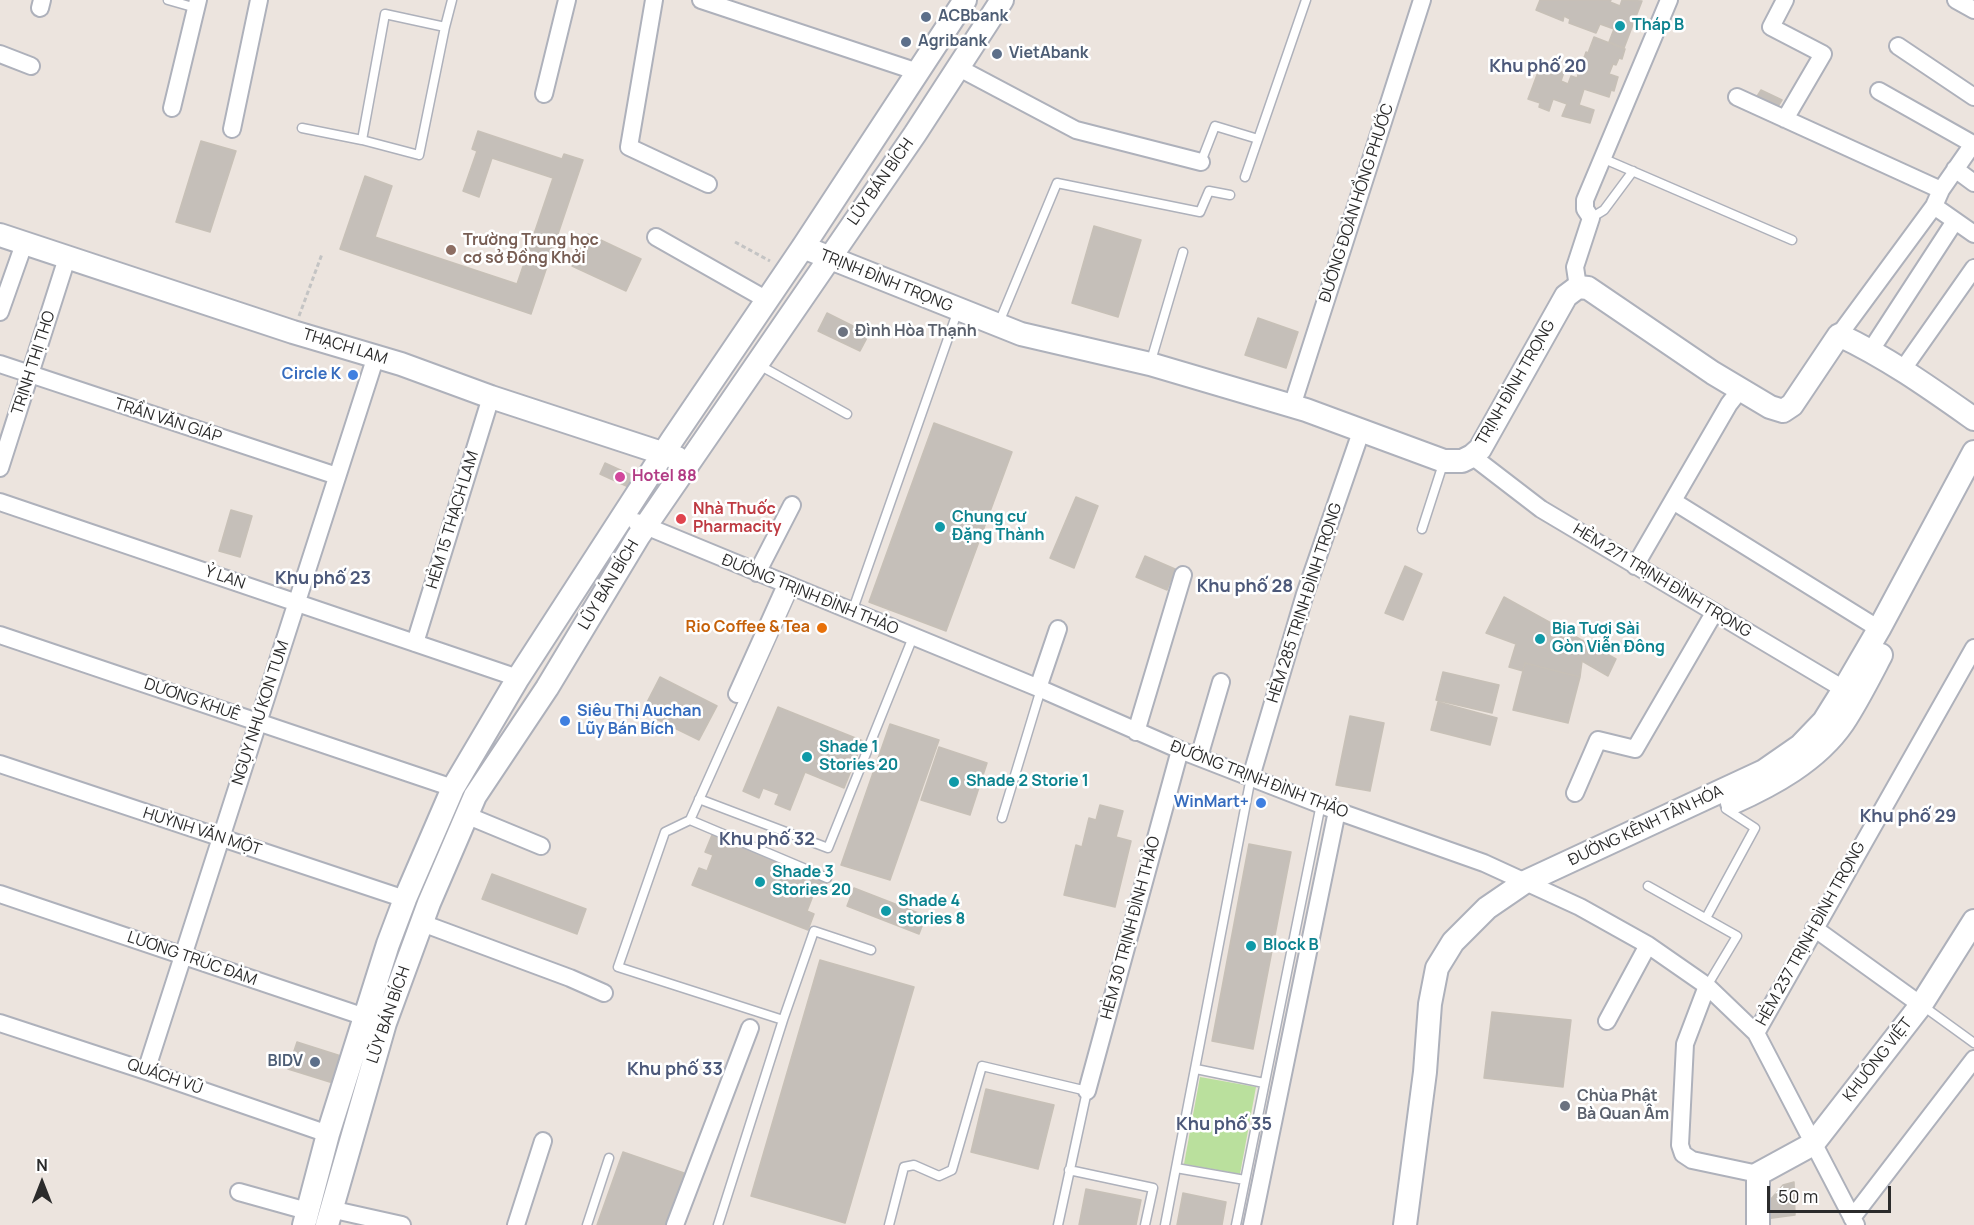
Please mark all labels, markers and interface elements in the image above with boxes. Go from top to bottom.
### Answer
place label: ACBbank [938,7,1008,27]
marker: ACBbank [919,10,933,24]
place label: Tháp B [1632,16,1684,36]
marker: Tháp B [1613,19,1627,33]
place label: Agribank [918,32,987,52]
marker: Agribank [899,35,913,49]
place label: VietAbank [1009,44,1088,64]
marker: VietAbank [990,47,1004,61]
district label: Khu phố 20 [1489,56,1587,78]
street label: ĐƯỜNG ĐOÀN HỒNG PHƯỚC [1316,101,1398,305]
street label: LŨY BÁN BÍCH [844,135,918,229]
place label: Trường Trung học cơ sở Đồng Khởi [463,231,599,269]
marker: Trường Trung học cơ sở Đồng Khởi [444,243,458,257]
street label: TRỊNH ĐÌNH TRỌNG [817,246,955,316]
street label: TRỊNH THỊ THO [8,309,60,417]
street label: TRỊNH ĐÌNH TRỌNG [1472,317,1560,449]
place label: Đình Hòa Thạnh [855,322,977,342]
street label: THẠCH LAM [300,325,390,369]
marker: Đình Hòa Thạnh [836,325,850,339]
place label: Circle K [282,365,341,385]
marker: Circle K [346,368,360,382]
street label: TRẦN VĂN GIÁP [112,395,224,447]
street label: HẺM 15 THẠCH LAM [423,449,483,591]
place label: Hotel 88 [632,467,697,487]
marker: Hotel 88 [613,470,627,484]
place label: Nhà Thuốc Pharmacity [693,500,782,538]
street label: HẺM 285 TRỊNH ĐÌNH TRỌNG [1264,501,1346,705]
place label: Chung cư Đặng Thành [952,508,1044,546]
marker: Nhà Thuốc Pharmacity [674,512,688,526]
marker: Chung cư Đặng Thành [933,520,947,534]
street label: HẺM 271 TRỊNH ĐÌNH TRỌNG [1569,520,1755,642]
street label: LŨY BÁN BÍCH [575,537,643,633]
street label: ĐƯỜNG TRỊNH ĐÌNH THẢO [719,551,901,639]
street label: Ỷ LAN [202,562,248,594]
district label: Khu phố 23 [275,568,371,590]
district label: Khu phố 28 [1197,576,1293,598]
place label: Rio Coffee & Tea [686,618,810,638]
place label: Bia Tươi Sài Gòn Viễn Đông [1552,620,1665,658]
marker: Rio Coffee & Tea [815,621,829,635]
marker: Bia Tươi Sài Gòn Viễn Đông [1533,632,1547,646]
street label: NGỤY NHƯ KON TUM [229,638,293,788]
street label: DƯƠNG KHUÊ [142,675,242,725]
place label: Siêu Thị Auchan Lũy Bán Bích [577,702,701,740]
marker: Siêu Thị Auchan Lũy Bán Bích [558,714,572,728]
street label: ĐƯỜNG TRỊNH ĐÌNH THẢO [1167,737,1351,823]
place label: Shade 1 Stories 20 [819,738,898,776]
marker: Shade 1 Stories 20 [800,750,814,764]
place label: Shade 2 Storie 1 [966,772,1089,792]
marker: Shade 2 Storie 1 [947,775,961,789]
street label: ĐƯỜNG KÊNH TÂN HÓA [1566,782,1726,870]
place label: WinMart+ [1174,793,1249,813]
marker: WinMart+ [1254,796,1268,810]
street label: HUỲNH VĂN MỘT [140,804,264,860]
district label: Khu phố 29 [1860,806,1956,828]
district label: Khu phố 32 [719,829,815,851]
street label: HẺM 30 TRỊNH ĐÌNH THẢO [1097,835,1165,1021]
street label: HẺM 237 TRỊNH ĐÌNH TRỌNG [1752,839,1870,1029]
place label: Shade 3 Stories 20 [772,863,851,901]
marker: Shade 3 Stories 20 [753,875,767,889]
place label: Shade 4 stories 8 [898,892,965,930]
marker: Shade 4 stories 8 [879,904,893,918]
street label: LƯƠNG TRÚC ĐÀM [125,928,259,990]
place label: Block B [1263,936,1319,956]
marker: Block B [1244,939,1258,953]
street label: LŨY BÁN BÍCH [363,964,415,1066]
street label: KHUÔNG VIỆT [1839,1014,1917,1106]
place label: BIDV [267,1052,303,1072]
street label: QUÁCH VŨ [125,1055,205,1099]
marker: BIDV [308,1055,322,1069]
district label: Khu phố 33 [627,1059,723,1081]
place label: Chùa Phật Bà Quan Âm [1577,1087,1669,1125]
marker: Chùa Phật Bà Quan Âm [1558,1099,1572,1113]
district label: Khu phố 35 [1176,1114,1272,1136]
north arrow [12,1153,72,1213]
text: N [36,1154,48,1176]
scale bar [1770,1174,1894,1212]
text: 50 m [1778,1184,1818,1208]

